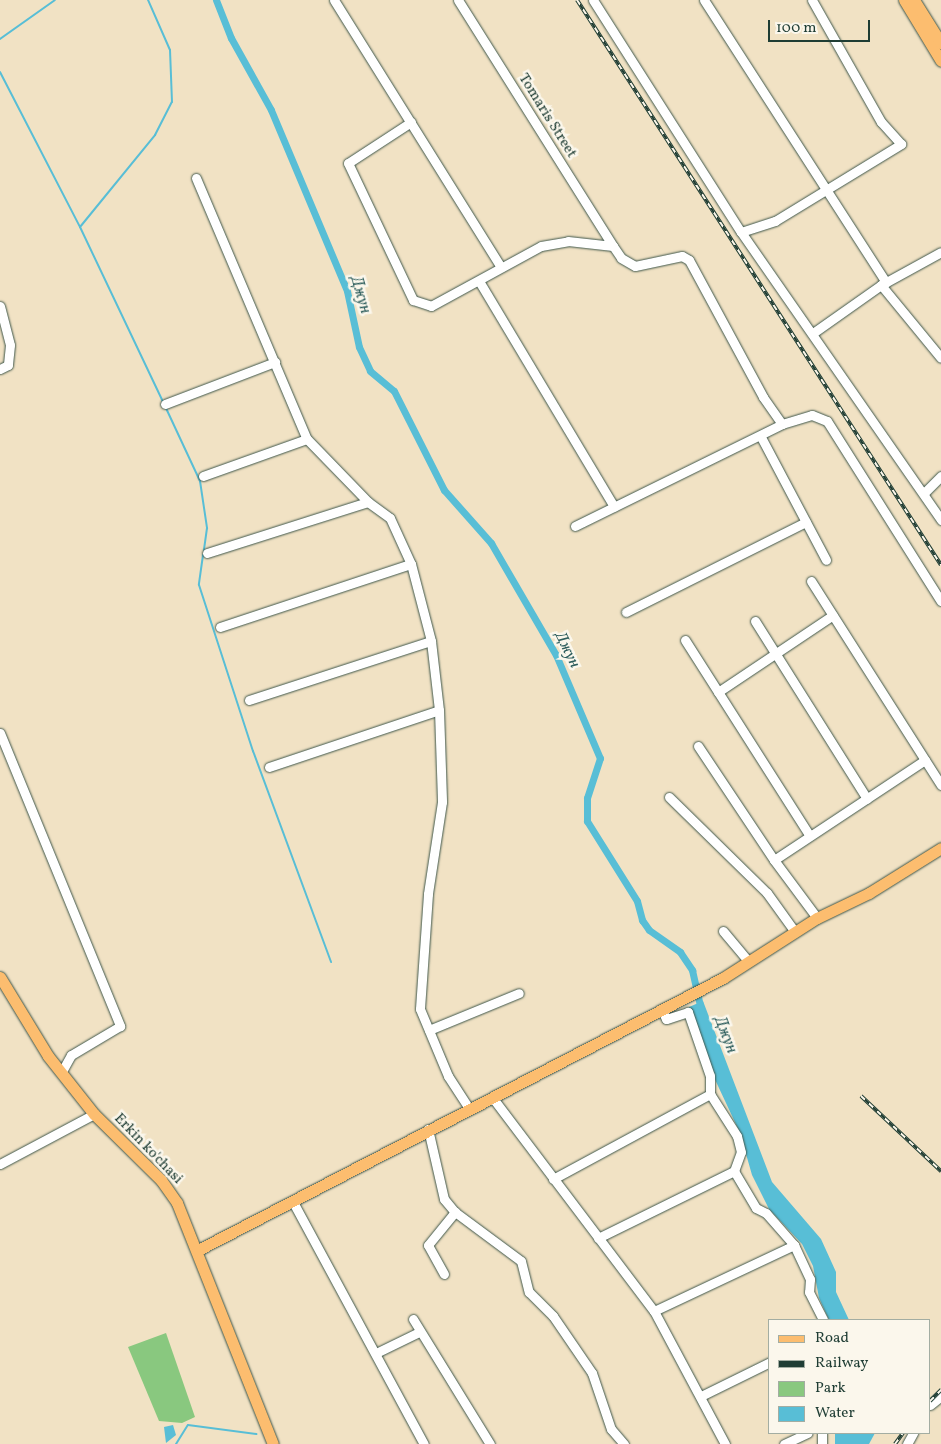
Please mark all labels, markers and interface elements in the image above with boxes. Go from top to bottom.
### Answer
scale bar [771,10,874,42]
text: 100 m [776,18,816,39]
street label: Tomaris Street [514,71,580,161]
water label: Джун [346,274,374,316]
water label: Джун [550,629,584,671]
water label: Джун [709,1014,741,1056]
street label: Erkin ko'chasi [110,1110,186,1188]
legend [768,1319,931,1434]
text: Road [815,1328,849,1349]
text: Railway [815,1353,868,1374]
text: Park [815,1378,846,1399]
text: Water [815,1403,855,1424]

